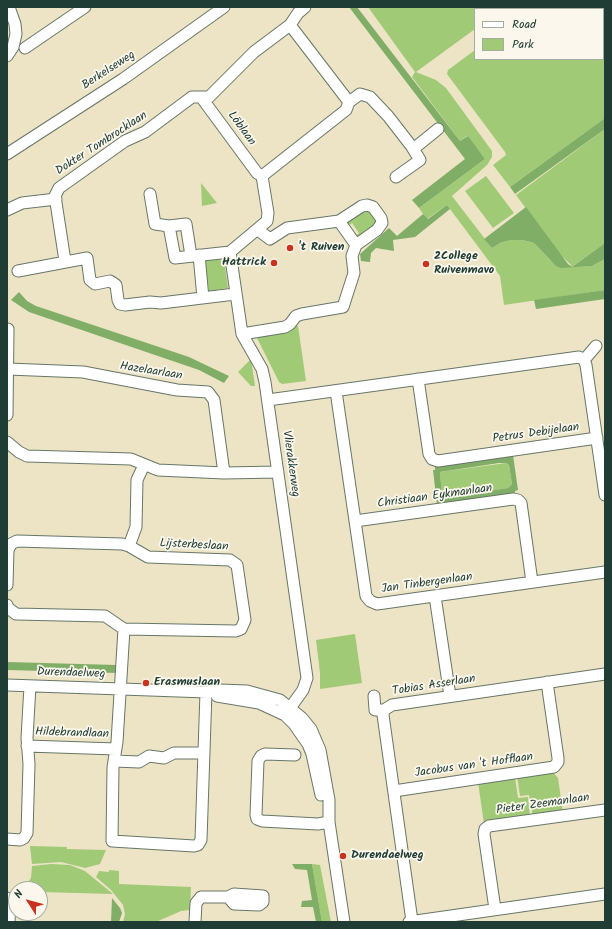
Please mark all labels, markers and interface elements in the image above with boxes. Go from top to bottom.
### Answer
legend [474,8,604,60]
text: Road [512,15,536,34]
text: Park [512,35,534,54]
street label: Berkelseweg [80,48,138,94]
street label: Dokter Tombrocklaan [53,109,151,179]
street label: Löblaan [224,109,258,149]
place label: 't Ruiven [298,241,344,255]
marker: 't Ruiven [285,243,295,253]
place label: 2College Ruivenmavo [434,250,494,278]
place label: Hattrick [222,256,266,270]
marker: Hattrick [269,258,279,268]
marker: 2College Ruivenmavo [421,259,431,269]
street label: Hazelaarlaan [119,360,183,384]
street label: Petrus Debijelaan [492,421,580,447]
street label: Vlierakkerweg [278,430,302,498]
street label: Christiaan Eykmanlaan [377,482,493,512]
street label: Lijsterbeslaan [159,537,229,555]
street label: Jan Tinbergenlaan [381,570,473,598]
street label: Durendaelweg [37,666,105,682]
street label: Tobias Asserlaan [391,672,477,700]
place label: Erasmuslaan [154,676,220,690]
marker: Erasmuslaan [141,678,151,688]
street label: Hildebrandlaan [35,726,109,742]
street label: Jacobus van 't Hofflaan [414,751,534,781]
street label: Pieter Zeemanlaan [495,791,591,819]
place label: Durendaelweg [351,849,423,863]
marker: Durendaelweg [338,851,348,861]
north arrow [8,881,48,921]
text: N [10,886,28,903]

